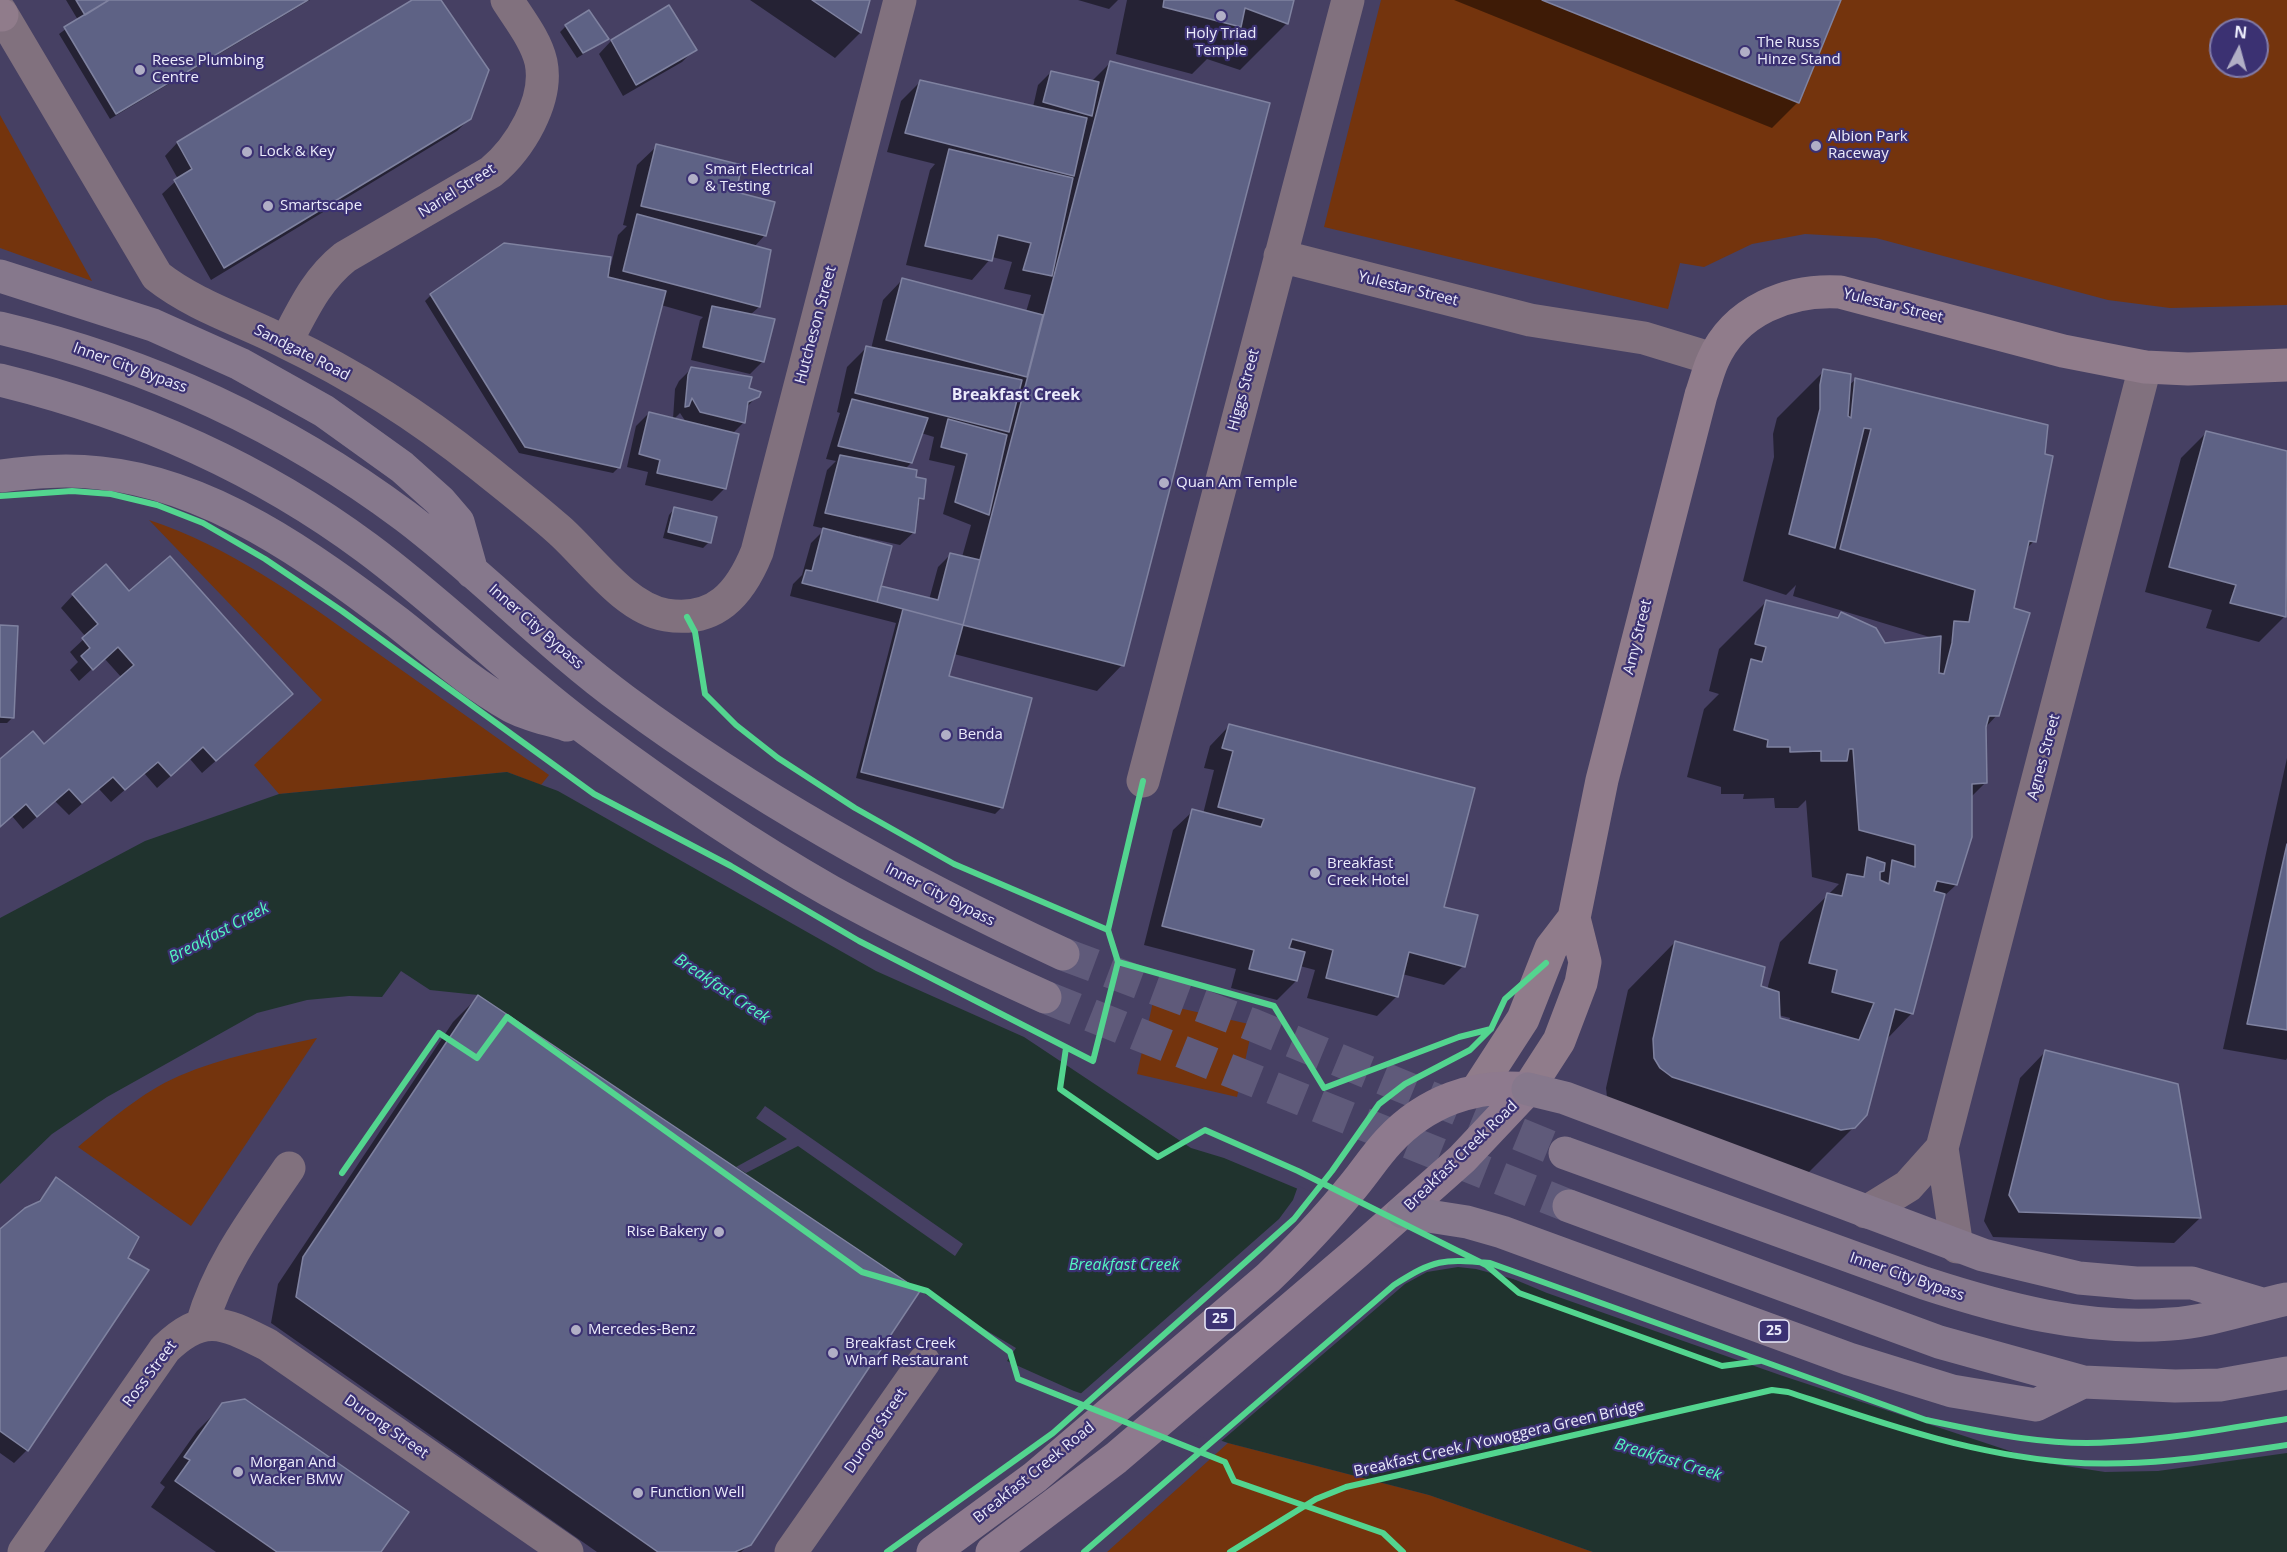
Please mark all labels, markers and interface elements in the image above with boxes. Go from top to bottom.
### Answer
marker: Holy Triad Temple [1214,9,1228,23]
north arrow [2209,18,2269,78]
text: N [2233,20,2248,44]
place label: Holy Triad Temple [1186,25,1256,60]
place label: The Russ Hinze Stand [1757,34,1841,69]
marker: The Russ Hinze Stand [1738,45,1752,59]
place label: Reese Plumbing Centre [152,52,264,87]
marker: Reese Plumbing Centre [133,63,147,77]
place label: Albion Park Raceway [1828,128,1908,163]
marker: Albion Park Raceway [1809,139,1823,153]
place label: Lock & Key [259,143,335,161]
marker: Lock & Key [240,145,254,159]
street label: Nariel Street [415,160,499,222]
place label: Smart Electrical & Testing [705,161,813,196]
marker: Smart Electrical & Testing [686,172,700,186]
place label: Smartscape [280,197,362,215]
marker: Smartscape [261,199,275,213]
street label: Hutcheson Street [792,264,840,386]
street label: Yulestar Street [1356,268,1460,310]
street label: Yulestar Street [1841,285,1945,327]
street label: Sandgate Road [251,321,353,385]
street label: Inner City Bypass [71,339,189,397]
street label: Higgs Street [1224,347,1264,433]
district label: Breakfast Creek [952,385,1080,405]
place label: Quan Am Temple [1176,474,1298,492]
marker: Quan Am Temple [1157,476,1171,490]
street label: Inner City Bypass [485,581,587,673]
street label: Amy Street [1620,598,1656,676]
street label: Agnes Street [2024,712,2064,802]
place label: Benda [958,726,1003,744]
marker: Benda [939,728,953,742]
place label: Breakfast Creek Hotel [1327,855,1409,890]
street label: Inner City Bypass [882,860,998,930]
marker: Breakfast Creek Hotel [1308,866,1322,880]
water label: Breakfast Creek [166,899,272,967]
water label: Breakfast Creek [671,950,773,1028]
street label: Breakfast Creek Road [1401,1097,1521,1215]
place label: Rise Bakery [627,1223,707,1241]
marker: Rise Bakery [712,1225,726,1239]
street label: Inner City Bypass [1847,1249,1967,1305]
water label: Breakfast Creek [1069,1255,1179,1275]
road number: 25 [1205,1308,1235,1330]
road number: 25 [1759,1320,1789,1342]
place label: Mercedes-Benz [588,1321,696,1339]
marker: Mercedes-Benz [569,1323,583,1337]
place label: Breakfast Creek Wharf Restaurant [845,1335,968,1370]
street label: Ross Street [119,1337,181,1411]
marker: Breakfast Creek Wharf Restaurant [826,1346,840,1360]
street label: Durong Street [841,1385,911,1477]
street label: Durong Street [341,1391,431,1463]
street label: Breakfast Creek / Yowoggera Green Bridge [1352,1397,1646,1481]
street label: Breakfast Creek Road [970,1419,1098,1527]
water label: Breakfast Creek [1612,1435,1724,1485]
place label: Morgan And Wacker BMW [250,1454,343,1489]
marker: Morgan And Wacker BMW [231,1465,245,1479]
place label: Function Well [650,1484,744,1502]
marker: Function Well [631,1486,645,1500]

